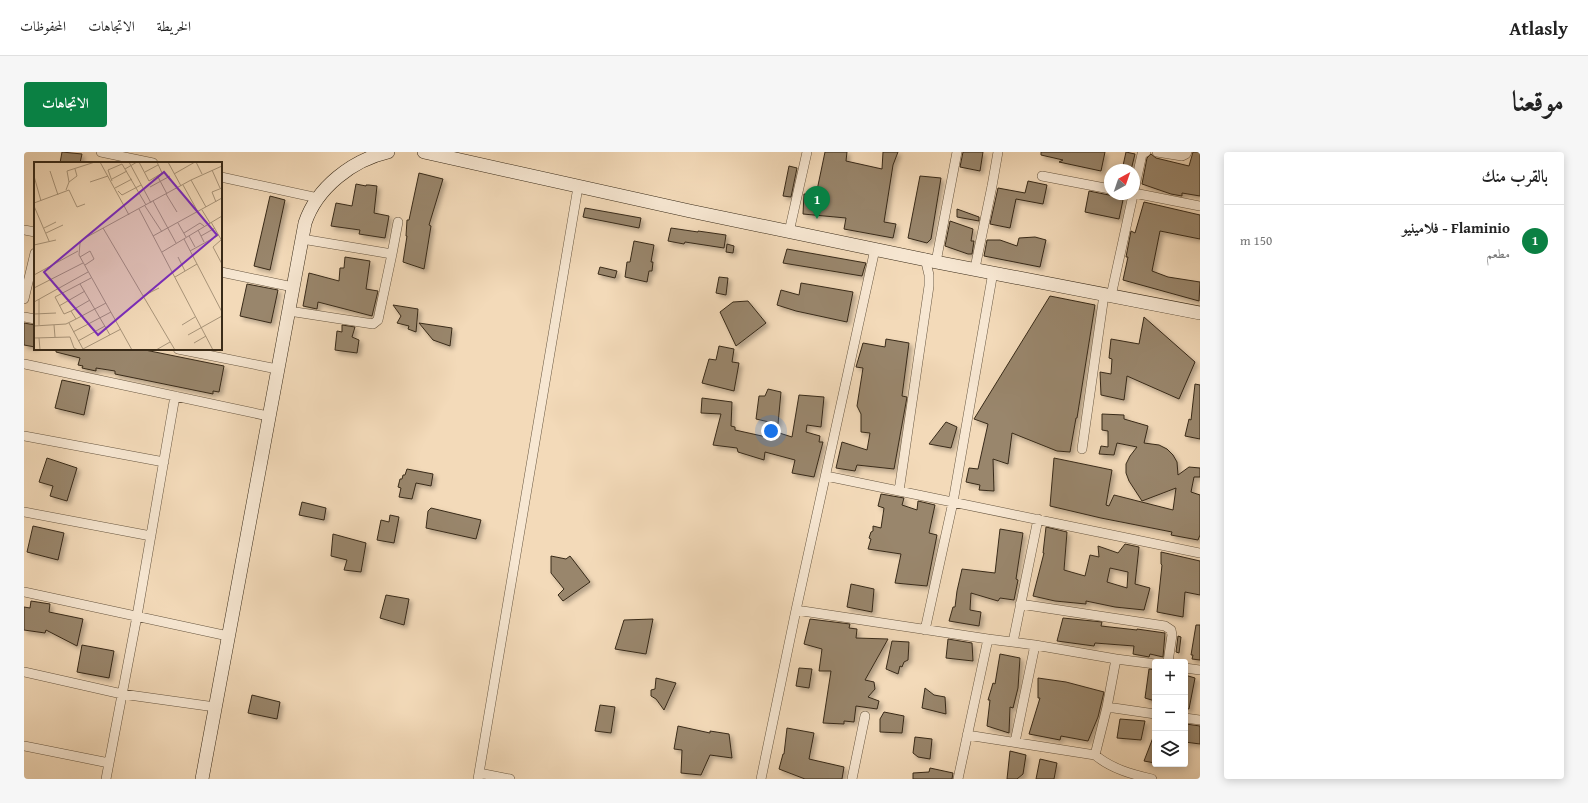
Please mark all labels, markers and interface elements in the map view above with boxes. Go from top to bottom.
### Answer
text: Atlasly [1509,14,1568,42]
text: المحفوظات [20,16,66,36]
text: الاتجاهات [88,16,135,36]
text: الخريطة [157,16,191,36]
text: موقعنا [1512,80,1564,121]
button: الاتجاهات [24,82,107,127]
inset map [34,162,222,350]
text: بالقرب منك [1481,163,1548,188]
north arrow [1104,164,1140,200]
pin: 1 [804,186,830,219]
text: Flaminio - فلامينيو [1402,217,1510,238]
text: 150 m [1240,231,1272,250]
text: 1 [1532,231,1538,250]
text: مطعم [1486,244,1510,263]
your location [761,421,781,441]
map controls [1152,659,1188,767]
button: + [1152,659,1188,695]
button: − [1152,695,1188,731]
button: layers [1152,731,1188,767]

